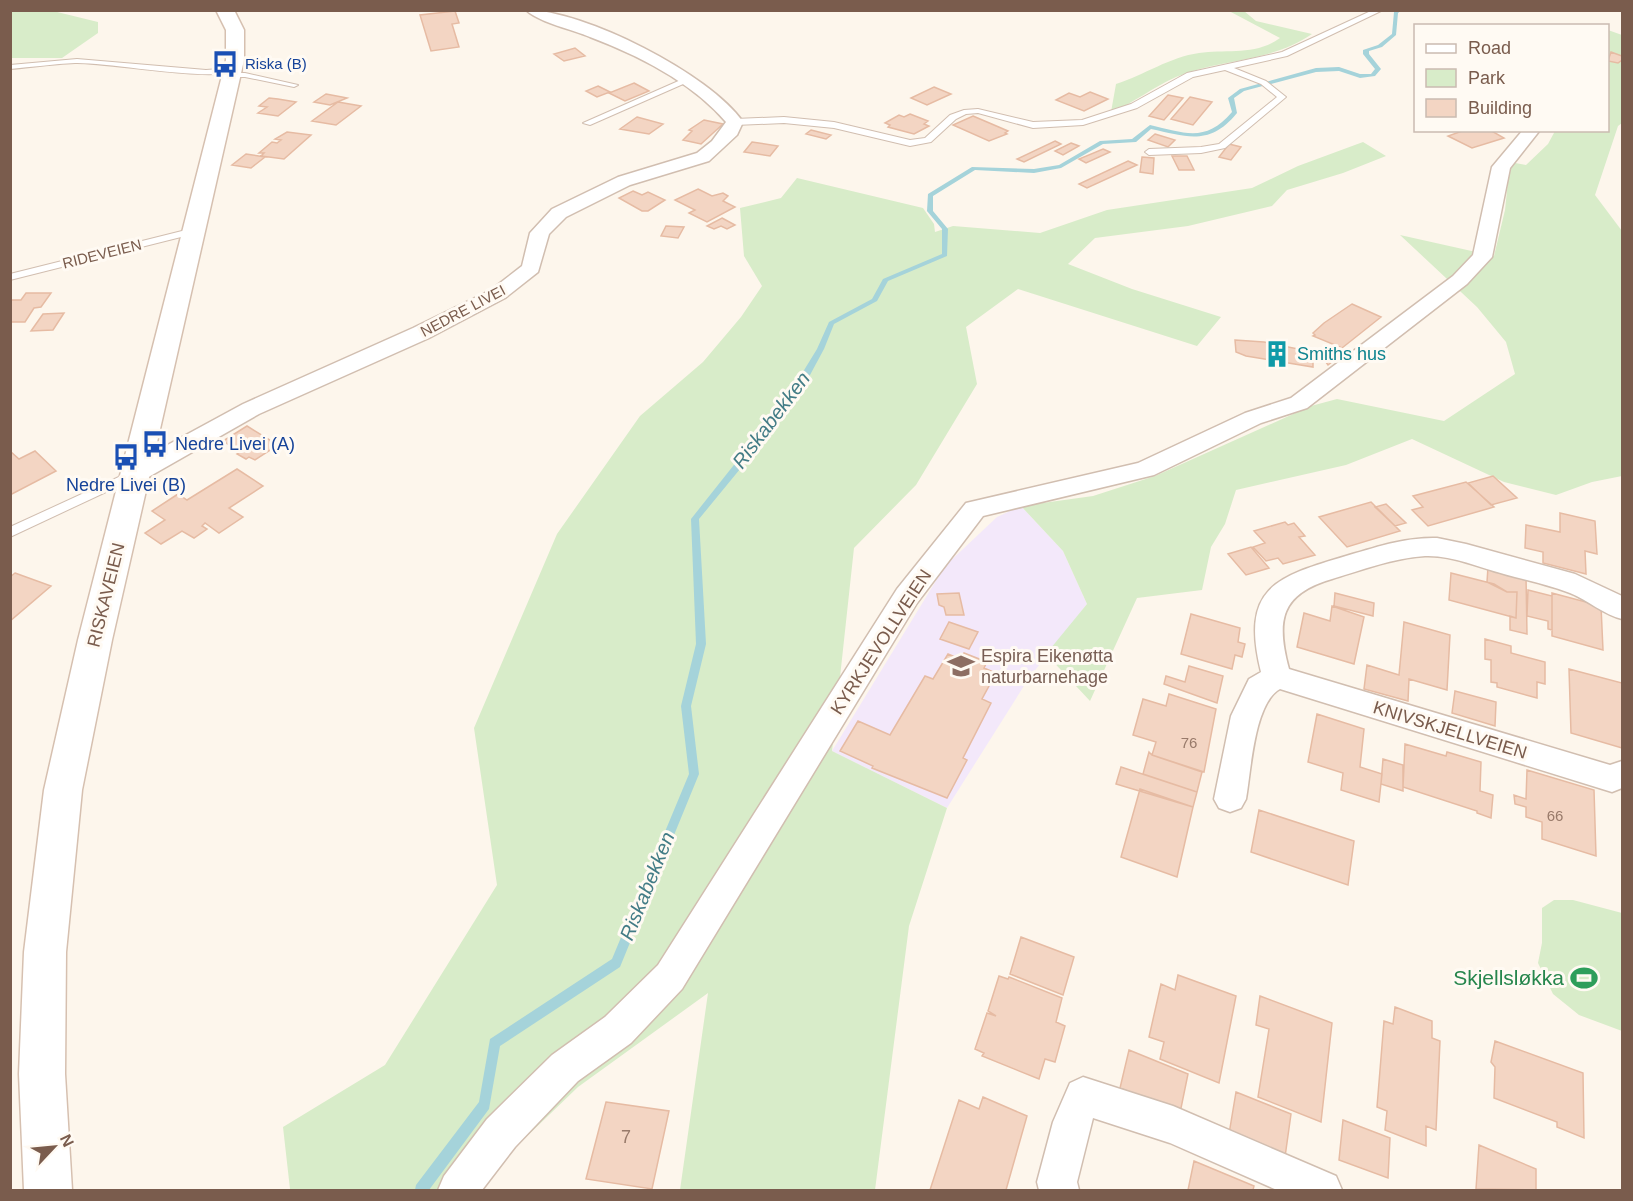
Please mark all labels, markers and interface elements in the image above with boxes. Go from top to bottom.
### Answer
legend [1414,24,1609,132]
text: Road [1468,38,1511,58]
bus stop icon: Riska (B) [210,49,240,79]
place label: Riska (B) [245,55,307,72]
text: Park [1468,68,1506,88]
text: Building [1468,98,1532,118]
street label: RIDEVEIEN [61,235,143,272]
street label: NEDRE LIVEI [418,281,508,340]
building icon: Smiths hus [1262,339,1292,369]
place label: Smiths hus [1297,344,1386,364]
water label: Riskabekken [728,368,814,472]
bus stop icon: Nedre Livei (A) [140,429,170,459]
place label: Nedre Livei (A) [175,434,295,454]
bus stop icon: Nedre Livei (B) [111,442,141,472]
place label: Nedre Livei (B) [66,475,186,495]
street label: RISKAVEIEN [83,541,129,649]
street label: KYRKJEVOLLVEIEN [827,566,935,718]
place label: Espira Eikenøtta naturbarnehage [981,646,1114,687]
school or university icon: Espira Eikenøtta naturbarnehage [946,651,976,681]
street label: KNIVSKJELLVEIEN [1371,697,1529,763]
house number: 76 [1181,734,1197,751]
house number: 66 [1547,807,1563,824]
water label: Riskabekken [615,829,679,943]
sports icon: Skjellsløkka [1569,963,1599,993]
place label: Skjellsløkka [1453,966,1564,989]
north arrow [24,1117,84,1177]
house number: 7 [621,1127,631,1147]
text: N [57,1132,77,1150]

